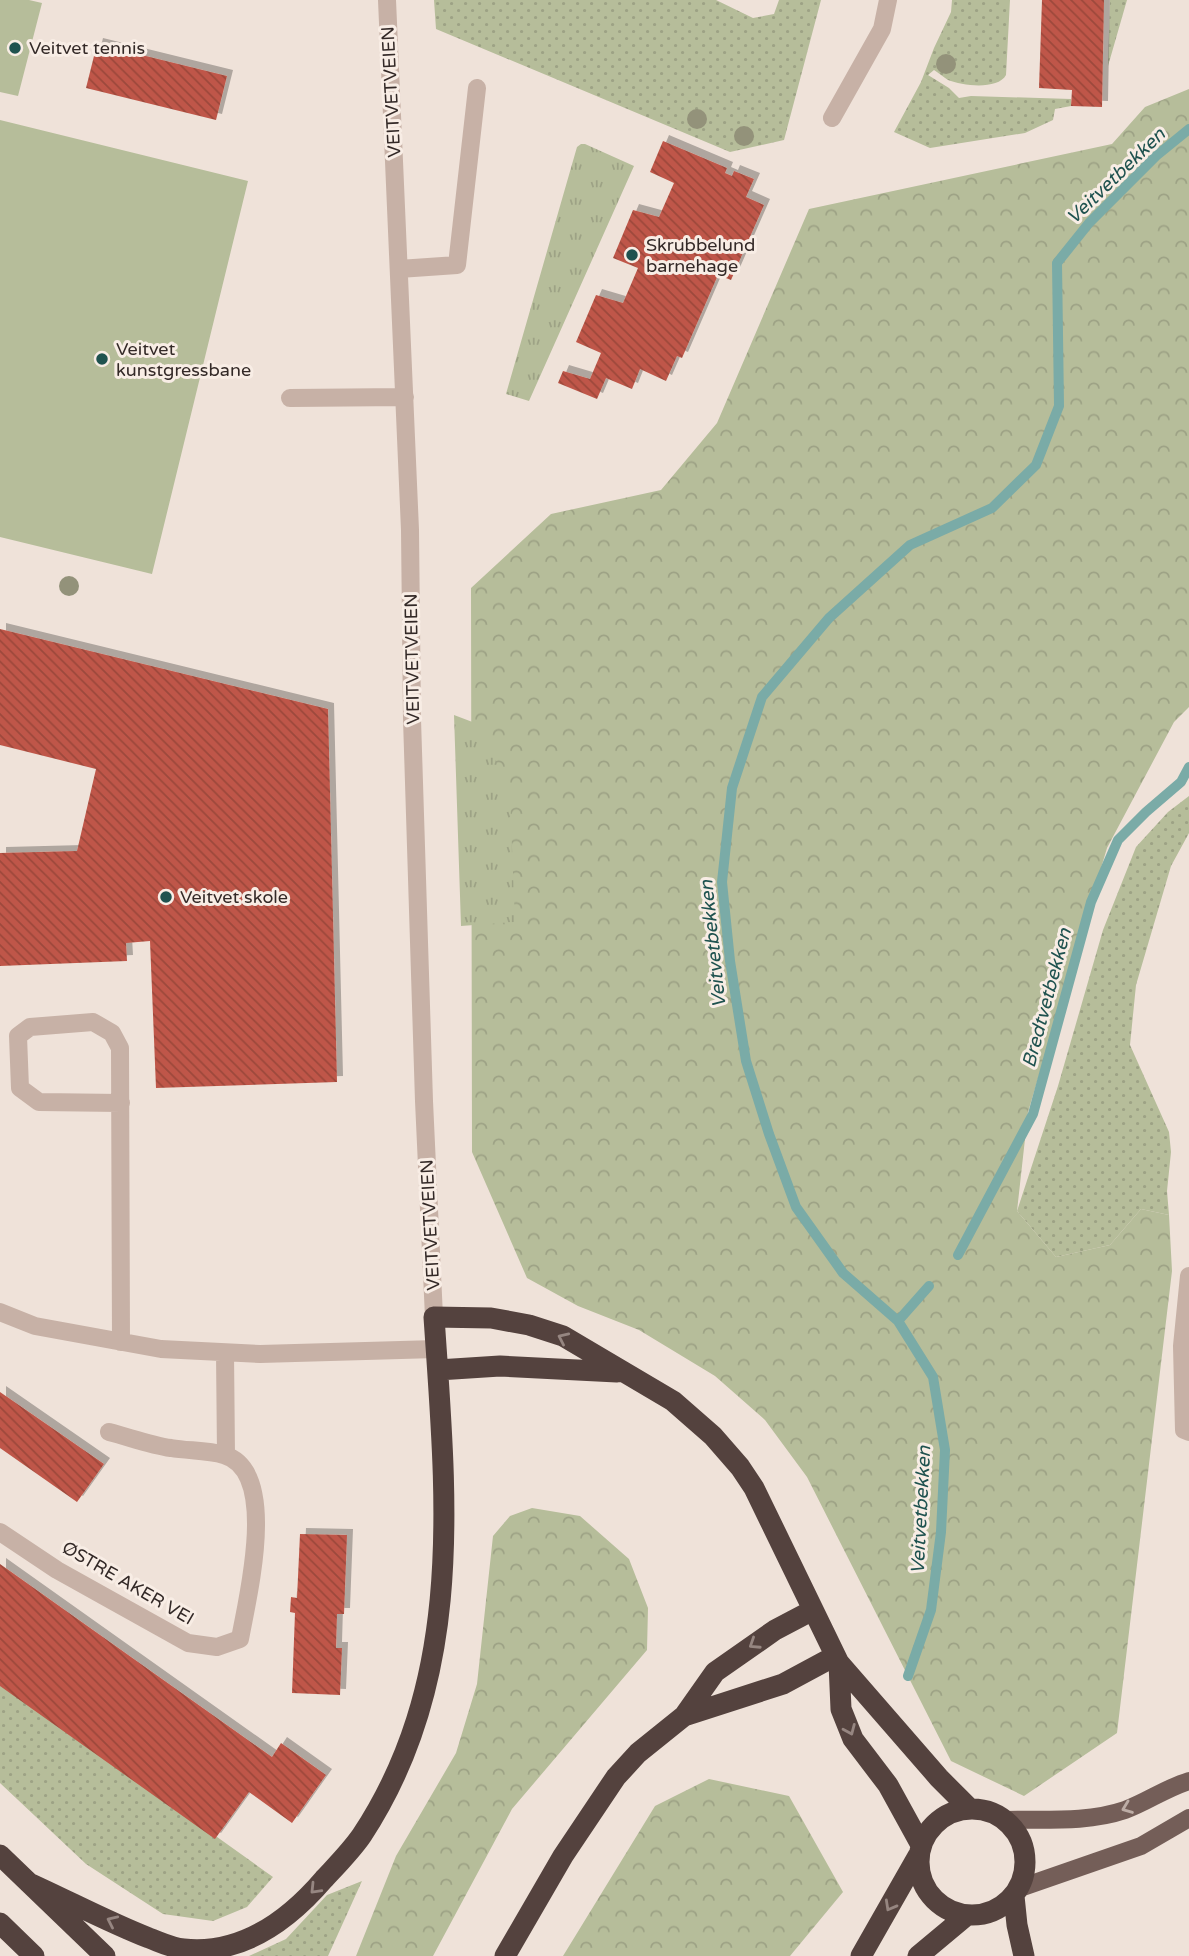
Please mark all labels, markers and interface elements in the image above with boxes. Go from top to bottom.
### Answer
street label: VEITVETVEIEN [377,26,405,158]
place label: Veitvet tennis [29,37,145,59]
marker: Veitvet tennis [7,40,23,56]
water label: Veitvetbekken [1062,123,1170,228]
place label: Skrubbelund barnehage [646,234,755,277]
marker: Skrubbelund barnehage [624,247,640,263]
place label: Veitvet kunstgressbane [116,338,251,381]
marker: Veitvet kunstgressbane [94,351,110,367]
street label: VEITVETVEIEN [400,593,424,725]
water label: Veitvetbekken [695,879,731,1009]
place label: Veitvet skole [180,886,288,908]
marker: Veitvet skole [158,889,174,905]
water label: Bredtvetbekken [1018,925,1076,1070]
street label: VEITVETVEIEN [416,1159,444,1291]
one-way arrow [558,1332,570,1346]
water label: Veitvetbekken [907,1445,935,1575]
street label: ØSTRE AKER VEI [58,1536,198,1630]
one-way arrow [749,1635,762,1648]
one-way arrow [842,1723,856,1735]
one-way arrow [1121,1800,1133,1814]
one-way arrow [310,1881,323,1894]
one-way arrow [885,1899,898,1912]
one-way arrow [107,1916,119,1930]

